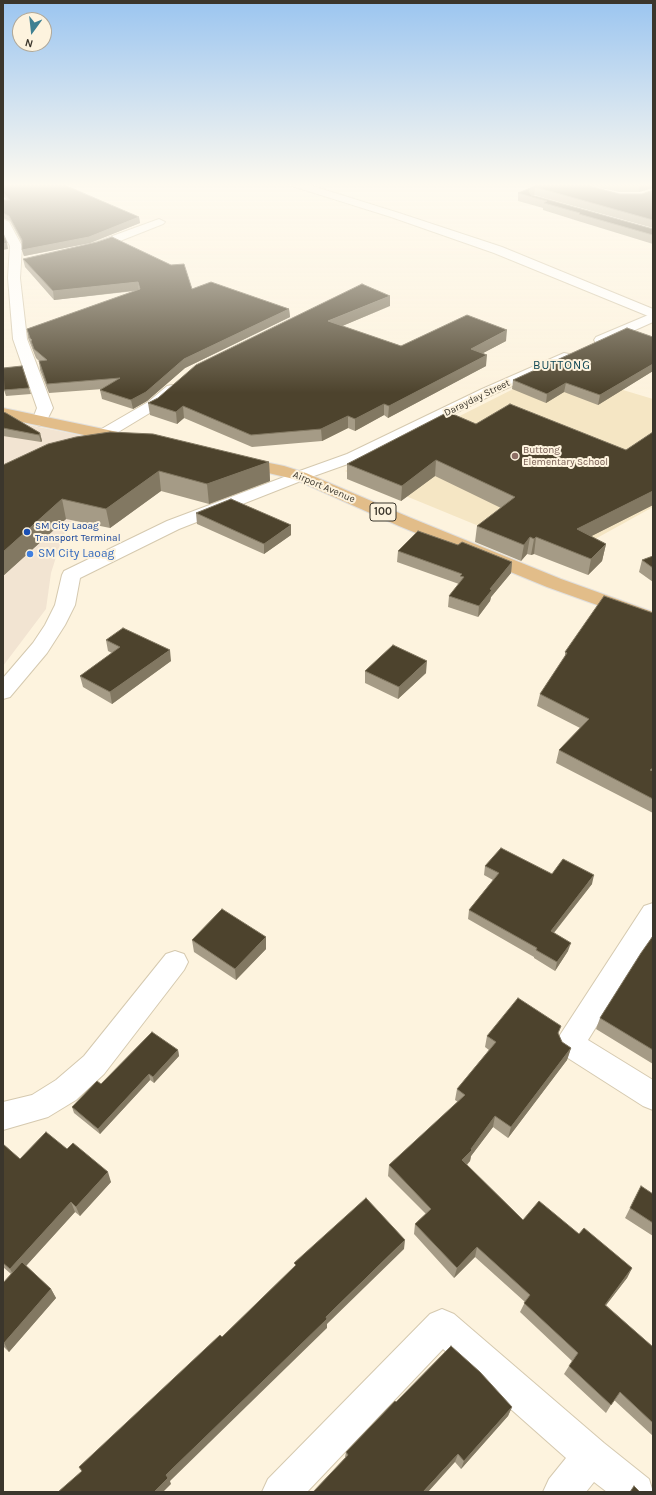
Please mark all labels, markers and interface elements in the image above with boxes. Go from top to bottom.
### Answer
north arrow [12,12,52,52]
text: N [24,36,35,50]
district label: BUTTONG [533,359,591,373]
street label: Darayday Street [442,377,512,419]
place label: Buttong Elementary School [523,444,608,468]
marker: Buttong Elementary School [510,451,520,461]
street label: Airport Avenue [291,469,357,505]
road number: 100 [370,503,396,521]
place label: SM City Laoag Transport Terminal [35,520,120,544]
marker: SM City Laoag Transport Terminal [22,527,32,537]
place label: SM City Laoag [38,547,114,561]
marker: SM City Laoag [25,549,35,559]

